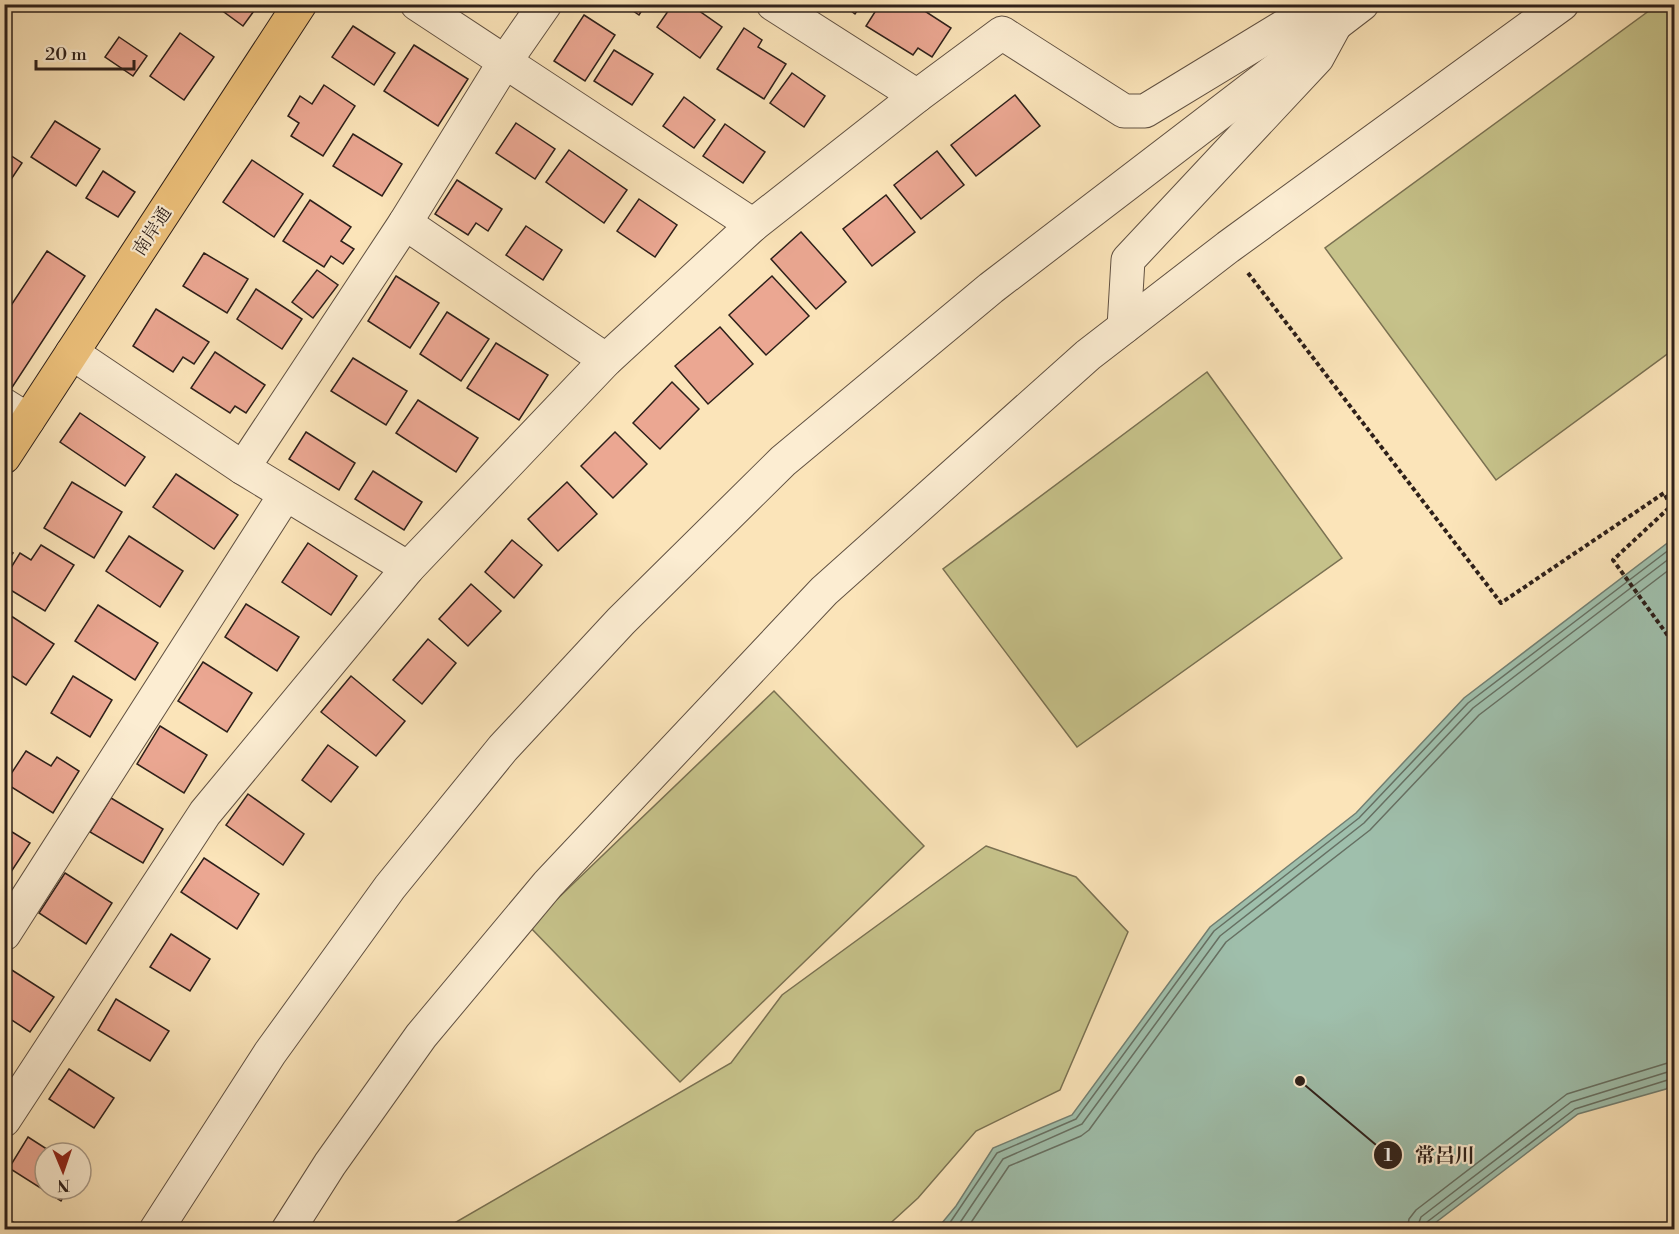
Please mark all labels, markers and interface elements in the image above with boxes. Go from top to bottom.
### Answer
scale bar [36,33,134,71]
text: 20 m [45,43,87,66]
street label: 南岸通 [128,202,177,260]
callout: 常呂川 [1373,1136,1487,1174]
north arrow [33,1141,93,1201]
text: 1 [1384,1144,1393,1167]
text: 常呂川 [1415,1144,1475,1169]
text: N [56,1175,70,1195]

